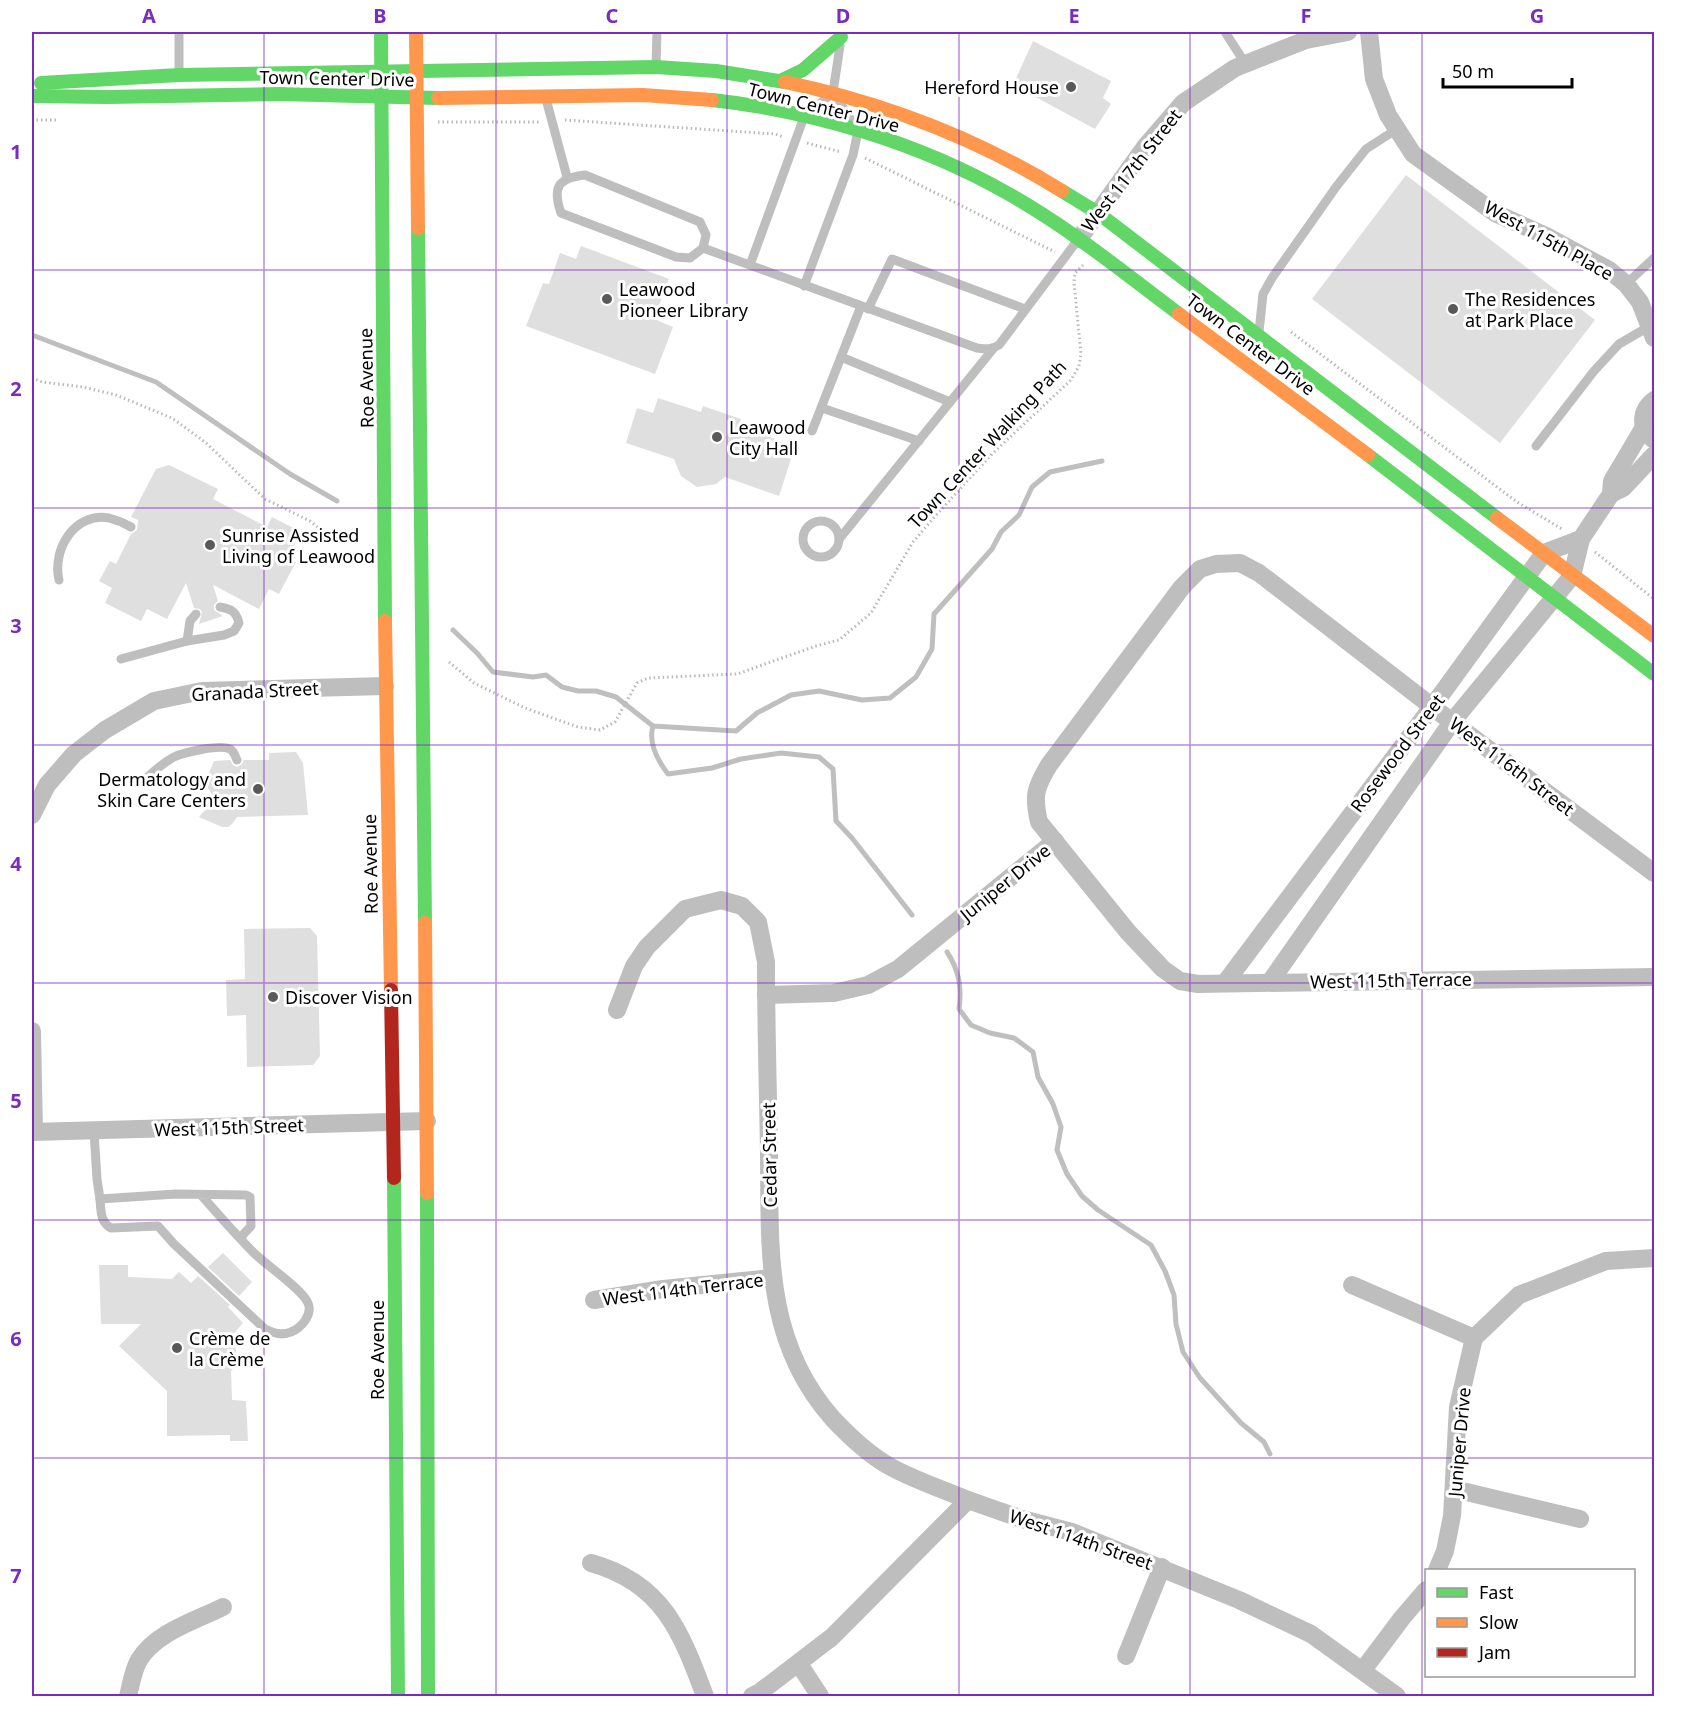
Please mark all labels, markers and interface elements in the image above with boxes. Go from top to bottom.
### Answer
text: A [142,2,156,29]
text: B [373,2,387,29]
text: C [606,2,619,29]
text: D [836,2,850,29]
text: E [1068,2,1080,29]
text: F [1301,2,1311,29]
text: G [1530,2,1544,29]
scale bar [1443,51,1572,89]
text: 50 m [1452,59,1494,83]
street label: Town Center Drive [259,65,415,91]
place label: Hereford House [924,75,1059,99]
street label: Town Center Drive [746,77,902,137]
marker: Hereford House [1064,80,1078,94]
street label: West 117th Street [1075,103,1187,236]
text: 1 [10,138,22,165]
street label: West 115th Place [1480,195,1618,285]
place label: Leawood Pioneer Library [619,277,749,322]
place label: The Residences at Park Place [1465,287,1595,332]
street label: Town Center Drive [1182,288,1320,400]
marker: Leawood Pioneer Library [600,292,614,306]
marker: The Residences at Park Place [1446,302,1460,316]
street label: Roe Avenue [353,328,379,428]
street label: Town Center Walking Path [903,355,1071,533]
text: 2 [10,375,22,402]
place label: Leawood City Hall [729,415,806,460]
marker: Leawood City Hall [710,430,724,444]
place label: Sunrise Assisted Living of Leawood [222,523,375,568]
marker: Sunrise Assisted Living of Leawood [203,538,217,552]
text: 3 [10,612,22,639]
street label: Granada Street [191,676,320,706]
street label: Rosewood Street [1345,689,1450,817]
street label: West 116th Street [1445,711,1579,821]
place label: Dermatology and Skin Care Centers [97,767,246,812]
marker: Dermatology and Skin Care Centers [251,782,265,796]
street label: Roe Avenue [357,814,383,914]
street label: Juniper Drive [953,838,1055,927]
text: 4 [10,850,22,877]
street label: West 115th Terrace [1310,967,1472,993]
place label: Discover Vision [285,985,413,1009]
marker: Discover Vision [266,990,280,1004]
text: 5 [10,1087,22,1114]
street label: Cedar Street [756,1102,782,1208]
street label: West 115th Street [154,1112,305,1142]
street label: West 114th Terrace [601,1267,765,1311]
street label: Roe Avenue [365,1300,389,1400]
text: 6 [10,1325,22,1352]
place label: Crème de la Crème [189,1326,271,1371]
marker: Crème de la Crème [170,1341,184,1355]
street label: Juniper Drive [1442,1386,1476,1500]
street label: West 114th Street [1006,1503,1156,1575]
text: 7 [10,1562,22,1589]
legend [1425,1569,1635,1677]
text: Fast [1479,1580,1514,1604]
text: Slow [1479,1610,1518,1634]
text: Jam [1477,1640,1511,1664]

